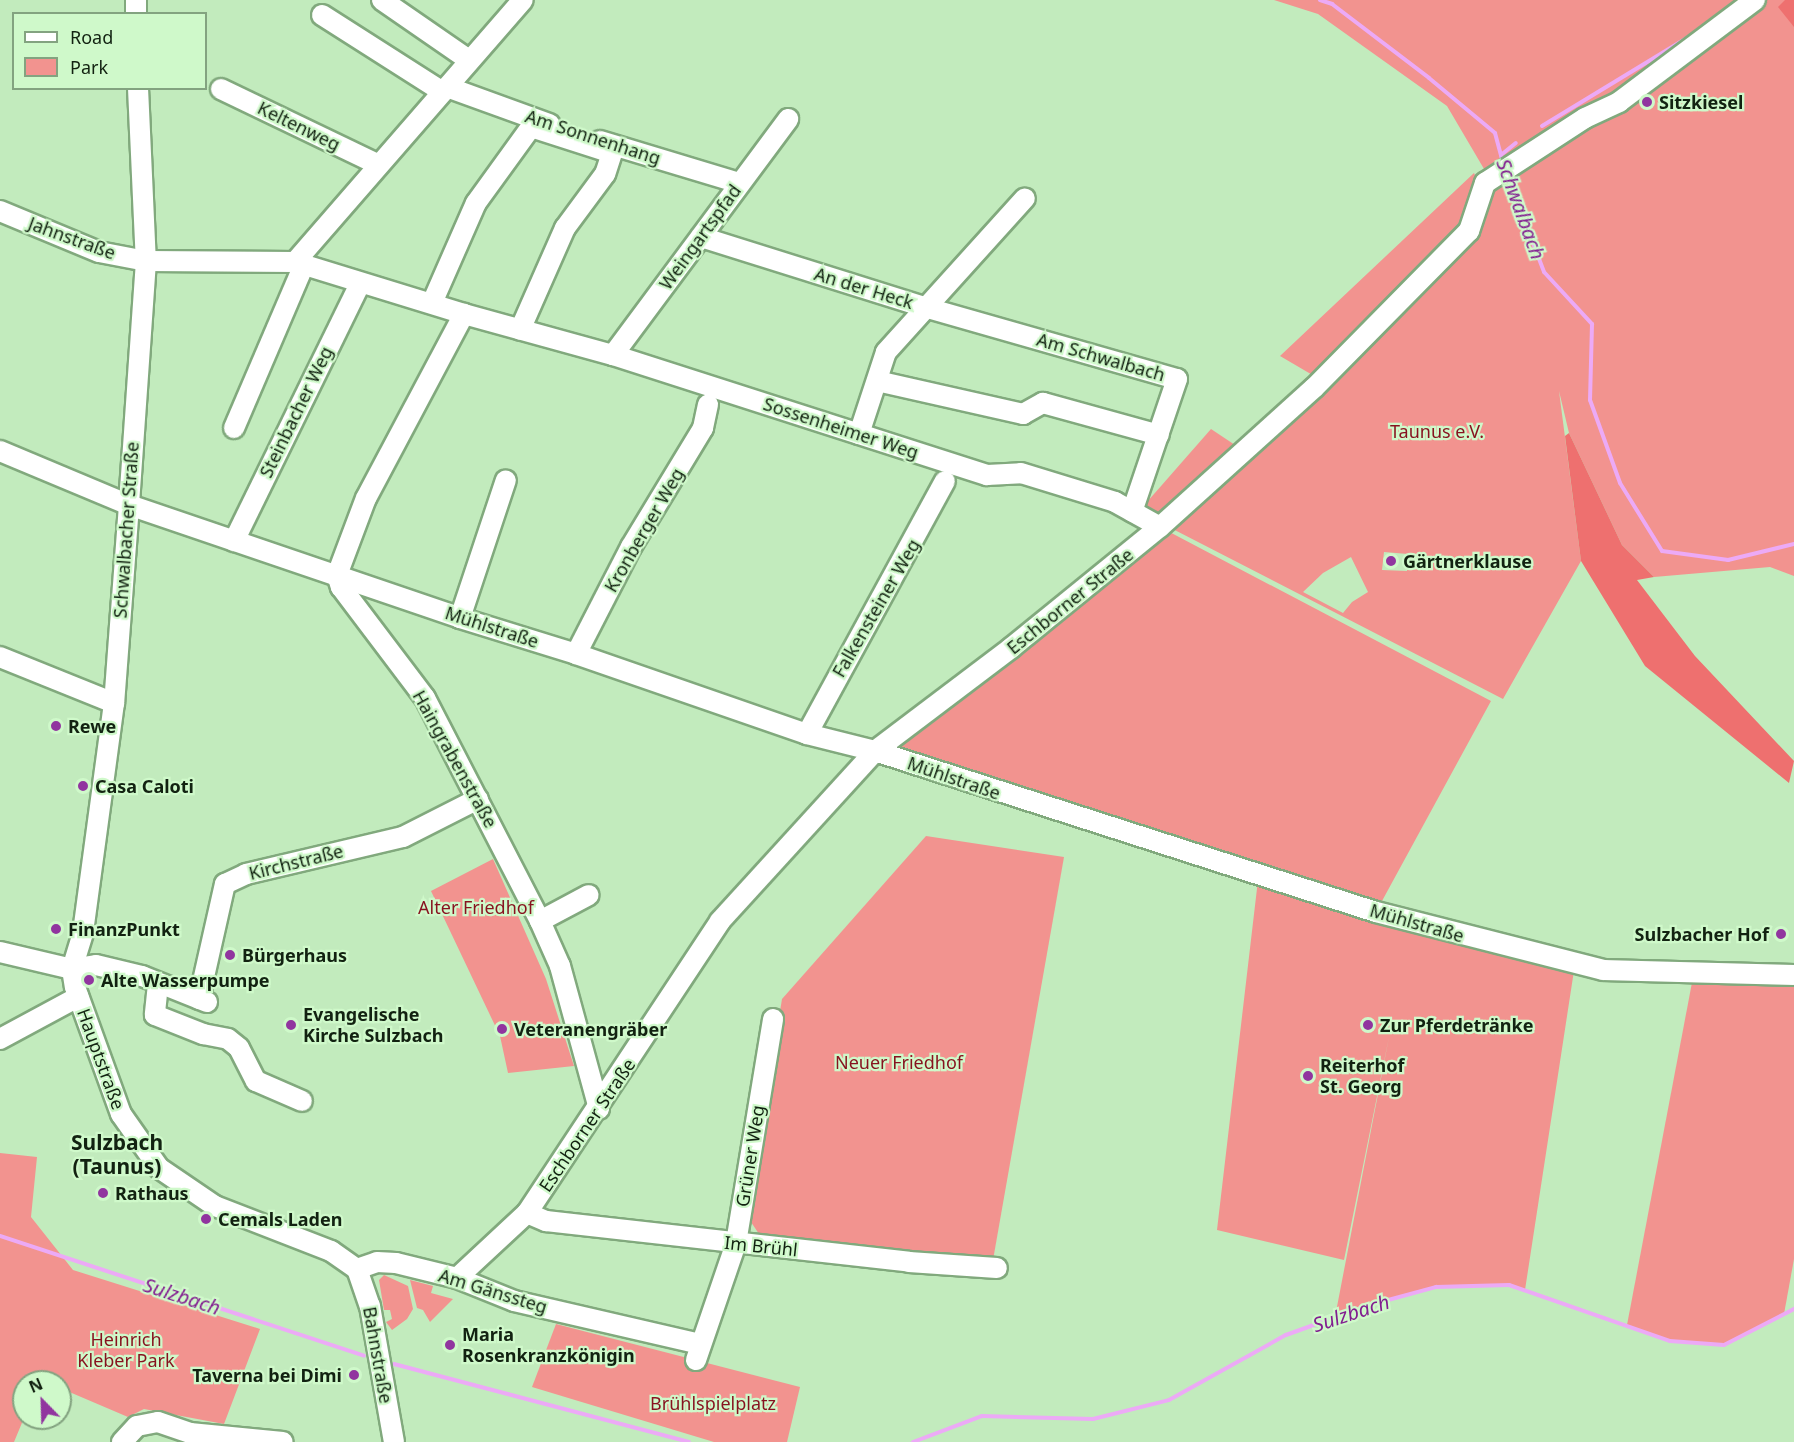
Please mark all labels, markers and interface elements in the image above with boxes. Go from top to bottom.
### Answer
legend [12,12,207,90]
text: Road [70,25,113,49]
text: Park [70,55,108,79]
place label: Sitzkiesel [1659,91,1743,113]
marker: Sitzkiesel [1640,95,1654,109]
street label: Keltenweg [254,97,344,155]
street label: Am Sonnenhang [523,105,663,169]
water label: Schwalbach [1492,155,1550,263]
street label: Weingartspfad [655,180,745,294]
street label: Jahnstraße [26,212,118,264]
street label: An der Heck [812,263,916,313]
street label: Am Schwalbach [1034,328,1168,386]
street label: Steinbacher Weg [255,343,337,481]
street label: Sossenheimer Weg [761,393,921,463]
park label: Taunus e.V. [1390,420,1484,442]
street label: Schwalbacher Straße [109,441,143,619]
street label: Kronberger Weg [600,464,688,596]
street label: Falkensteiner Weg [828,535,924,681]
street label: Eschborner Straße [1002,543,1138,659]
place label: Gärtnerklause [1403,550,1532,572]
marker: Gärtnerklause [1384,554,1398,568]
street label: Mühlstraße [443,602,541,652]
street label: Haingrabenstraße [408,687,502,831]
place label: Rewe [68,715,116,737]
marker: Rewe [49,719,63,733]
street label: Mühlstraße [905,752,1003,804]
place label: Casa Caloti [95,775,194,797]
marker: Casa Caloti [76,779,90,793]
street label: Kirchstraße [247,840,345,884]
park label: Alter Friedhof [418,896,534,918]
street label: Mühlstraße [1367,899,1467,947]
place label: FinanzPunkt [68,918,180,940]
marker: FinanzPunkt [49,922,63,936]
place label: Sulzbacher Hof [1635,923,1769,945]
marker: Sulzbacher Hof [1774,927,1788,941]
place label: Bürgerhaus [242,944,347,966]
marker: Bürgerhaus [223,948,237,962]
place label: Alte Wasserpumpe [101,969,269,991]
marker: Alte Wasserpumpe [82,973,96,987]
place label: Evangelische Kirche Sulzbach [303,1004,443,1046]
street label: Hauptstraße [73,1006,129,1112]
place label: Zur Pferdetränke [1380,1014,1533,1036]
marker: Evangelische Kirche Sulzbach [284,1018,298,1032]
place label: Veteranengräber [514,1018,667,1040]
marker: Zur Pferdetränke [1361,1018,1375,1032]
marker: Veteranengräber [495,1022,509,1036]
park label: Neuer Friedhof [835,1051,963,1073]
street label: Eschborner Straße [534,1054,640,1196]
place label: Reiterhof St. Georg [1320,1055,1404,1098]
marker: Reiterhof St. Georg [1301,1069,1315,1083]
street label: Grüner Weg [731,1104,769,1208]
district label: Sulzbach (Taunus) [71,1129,163,1179]
place label: Rathaus [115,1182,189,1204]
marker: Rathaus [96,1186,110,1200]
place label: Cemals Laden [218,1208,342,1230]
marker: Cemals Laden [199,1212,213,1226]
street label: Im Brühl [723,1231,799,1261]
street label: Am Gänssteg [436,1264,550,1318]
water label: Sulzbach [141,1272,223,1320]
water label: Sulzbach [1310,1289,1392,1337]
street label: Bahnstraße [359,1305,397,1405]
place label: Maria Rosenkranzkönigin [462,1324,635,1366]
park label: Heinrich Kleber Park [77,1329,175,1372]
marker: Maria Rosenkranzkönigin [443,1338,457,1352]
place label: Taverna bei Dimi [192,1364,342,1386]
marker: Taverna bei Dimi [347,1368,361,1382]
north arrow [12,1370,72,1430]
text: N [25,1373,46,1398]
park label: Brühlspielplatz [650,1392,776,1414]

